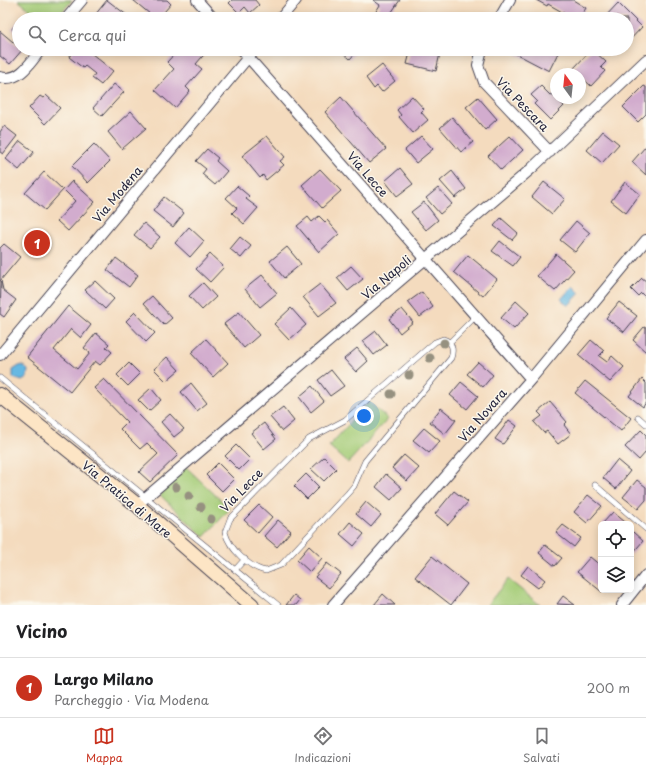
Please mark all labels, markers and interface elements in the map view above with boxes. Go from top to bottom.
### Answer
search box [12,12,634,56]
icon: search [26,23,48,45]
text: Cerca qui [58,23,126,46]
north arrow [550,68,586,104]
street label: Via Pescara [492,73,554,136]
street label: Via Lecce [343,147,393,201]
street label: Via Modena [88,161,146,226]
pin: 1 [24,228,50,258]
street label: Via Napoli [357,251,415,303]
street label: Via Novara [454,384,511,446]
your location [354,406,374,426]
street label: Via Pratica di Mare [78,456,176,542]
street label: Via Lecce [215,464,267,516]
map controls [598,521,634,593]
button: locate [598,521,634,557]
button: layers [598,557,634,593]
text: Vicino [16,618,67,644]
text: Largo Milano [54,667,153,690]
text: 1 [26,678,32,697]
text: 200 m [587,678,630,697]
text: Parcheggio · Via Modena [54,690,209,709]
tab: Mappa [86,725,123,766]
tab: Indicazioni [294,725,351,766]
tab: Salvati [523,725,560,766]

